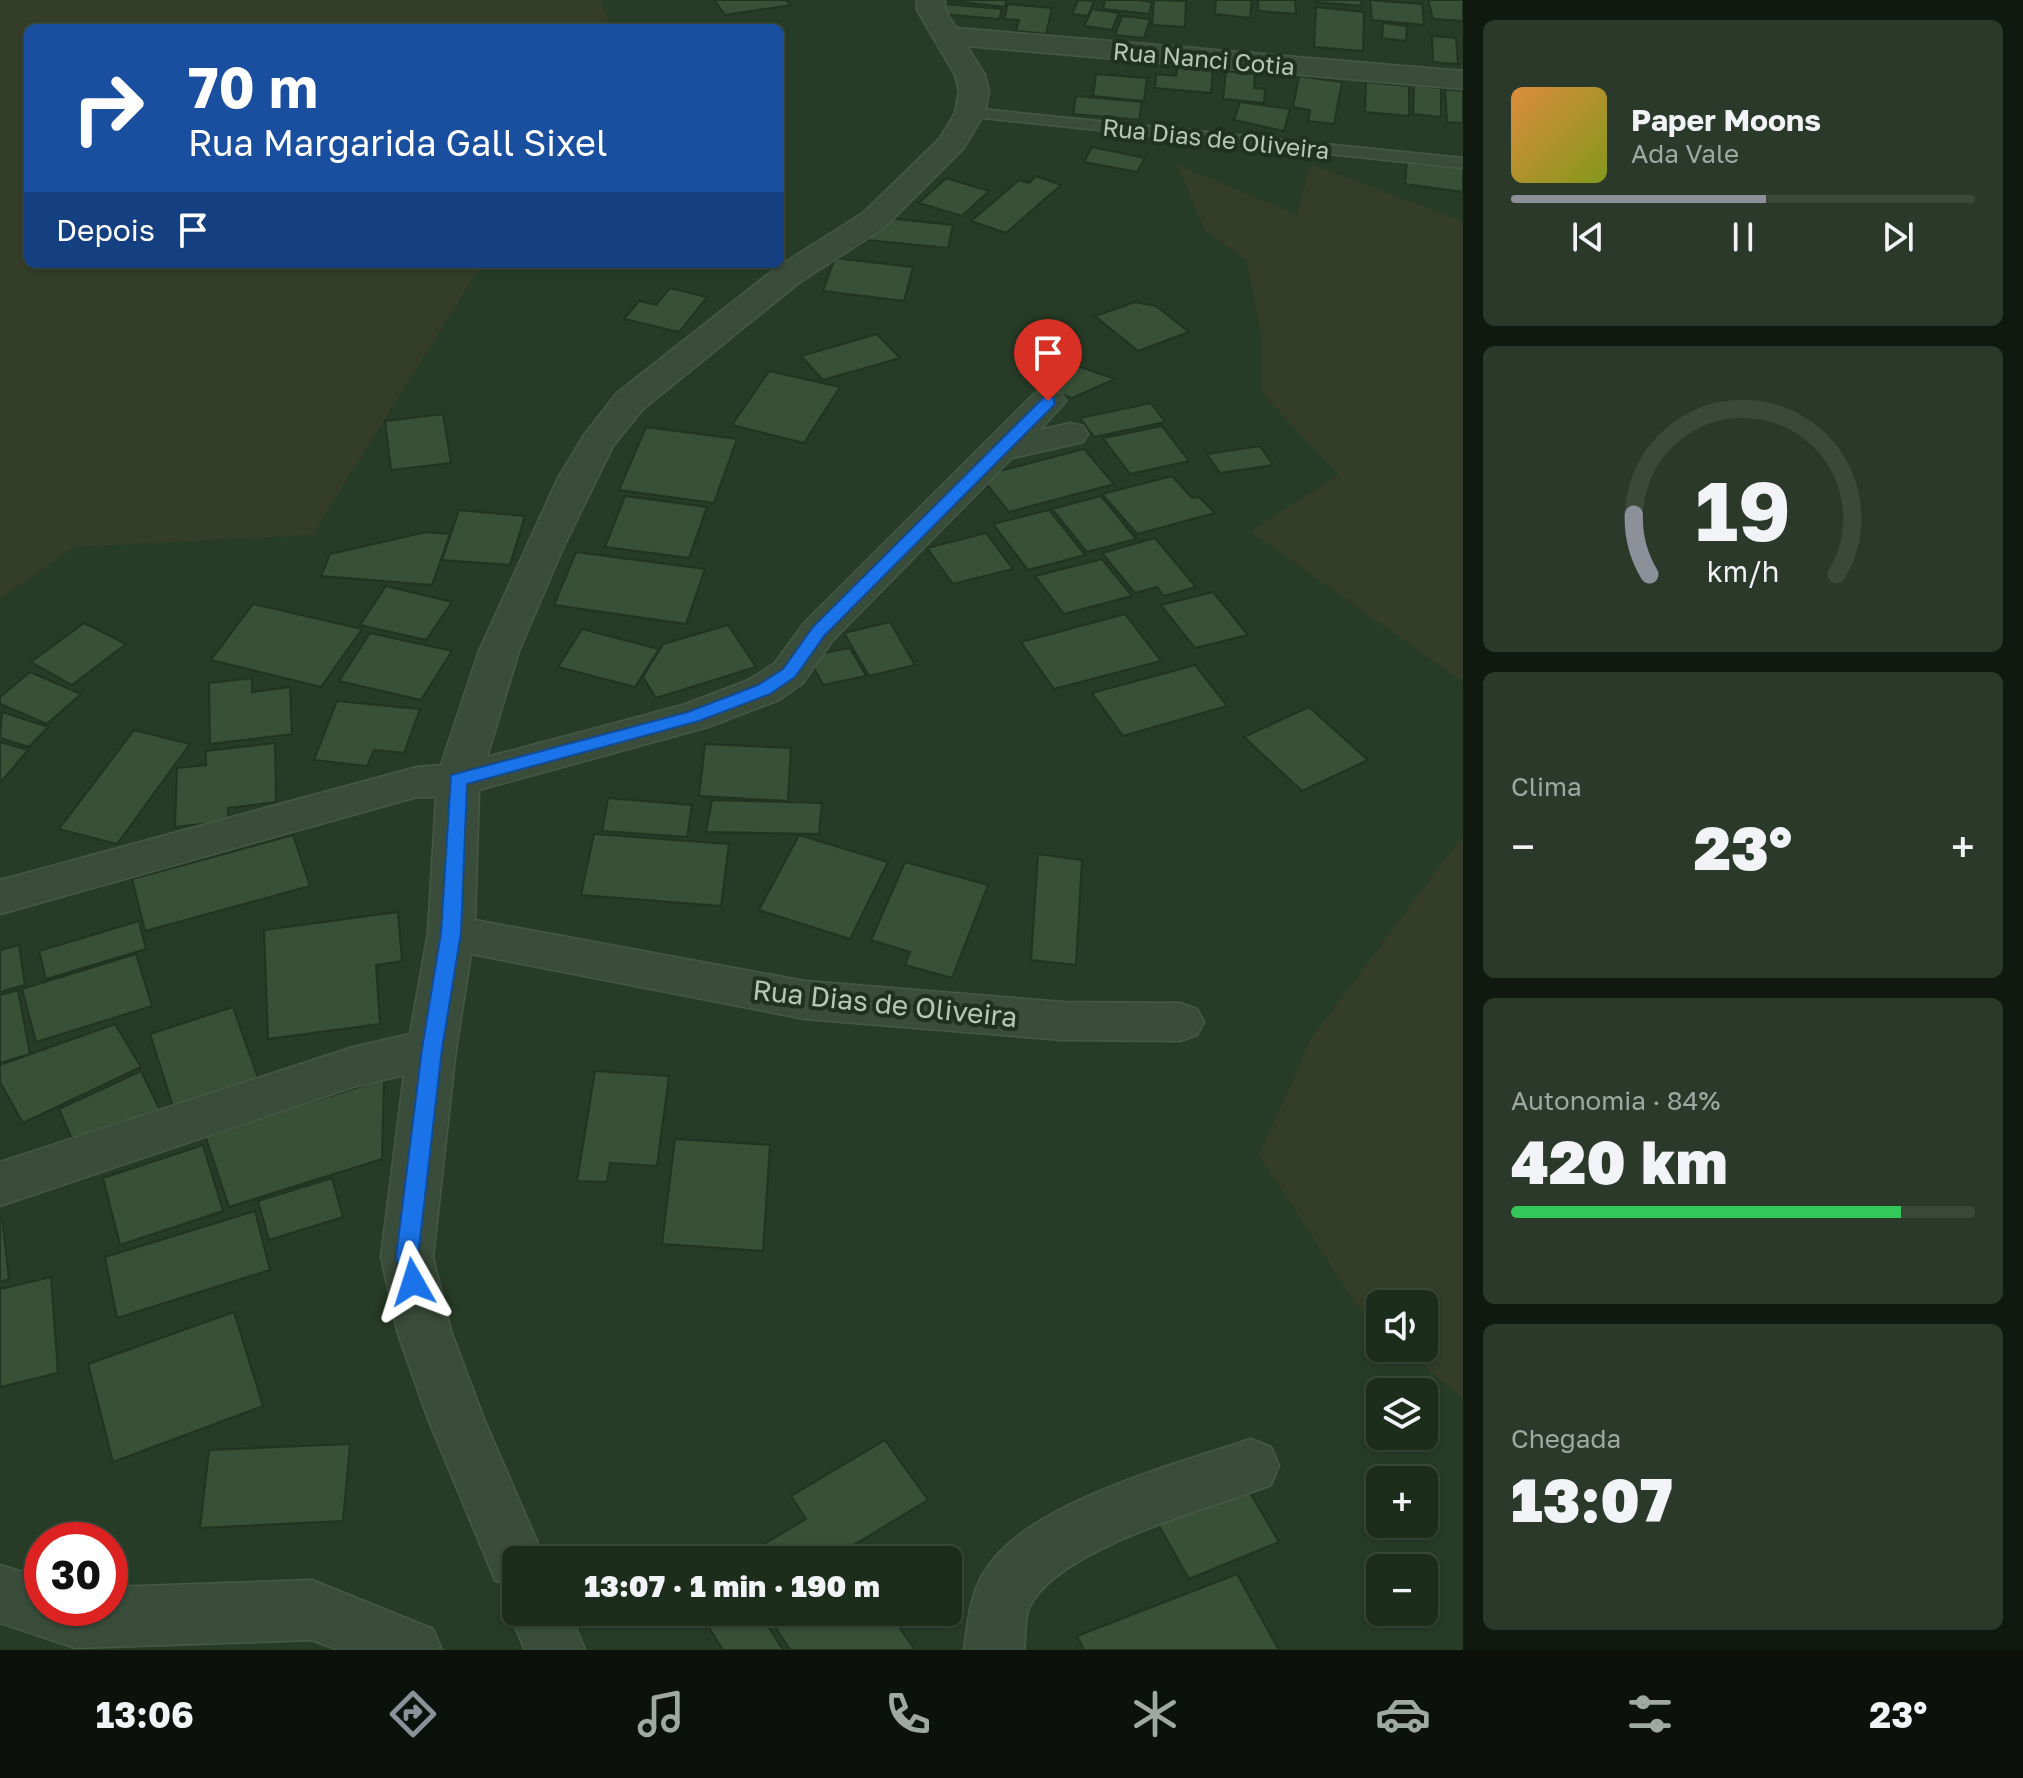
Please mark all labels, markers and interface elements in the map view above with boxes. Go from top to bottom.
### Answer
street label: Rua Nanci Cotia [1112,36,1296,80]
text: 70 m [188,53,318,120]
icon: right [56,56,160,160]
text: Paper Moons [1631,102,1821,138]
street label: Rua Dias de Oliveira [1101,112,1331,164]
text: Rua Margarida Gall Sixel [188,121,607,164]
text: Ada Vale [1631,138,1739,169]
icon: arrive [171,208,215,252]
text: Depois [56,212,155,248]
icon: previous [1566,215,1610,259]
icon: pause [1721,215,1765,259]
icon: next [1876,215,1920,259]
pin [1014,319,1082,401]
icon: arrive [1026,331,1070,375]
text: 19 [1695,459,1791,559]
text: km/h [1707,554,1779,588]
text: Clima [1511,771,1582,802]
text: 23° [1694,811,1792,883]
text: − [1511,820,1535,873]
text: + [1951,820,1975,873]
street label: Rua Dias de Oliveira [751,973,1019,1033]
text: Autonomia · 84% [1511,1085,1720,1116]
text: 420 km [1511,1125,1728,1197]
position arrow [371,1240,455,1324]
map controls [1366,1290,1438,1626]
button: sound [1366,1290,1438,1362]
button: layers [1366,1378,1438,1450]
text: Chegada [1511,1423,1621,1454]
text: 13:07 [1511,1463,1673,1535]
button: + [1366,1466,1438,1538]
speed limit sign: 30 [24,1522,128,1626]
button: − [1366,1554,1438,1626]
text: 13:07 · 1 min · 190 m [584,1568,880,1604]
icon: directions [385,1686,441,1742]
icon: music [633,1686,689,1742]
icon: phone [880,1686,936,1742]
icon: climate [1127,1686,1183,1742]
icon: car [1375,1686,1431,1742]
icon: filters [1622,1686,1678,1742]
text: 13:06 [96,1693,194,1736]
text: 23° [1869,1693,1927,1736]

